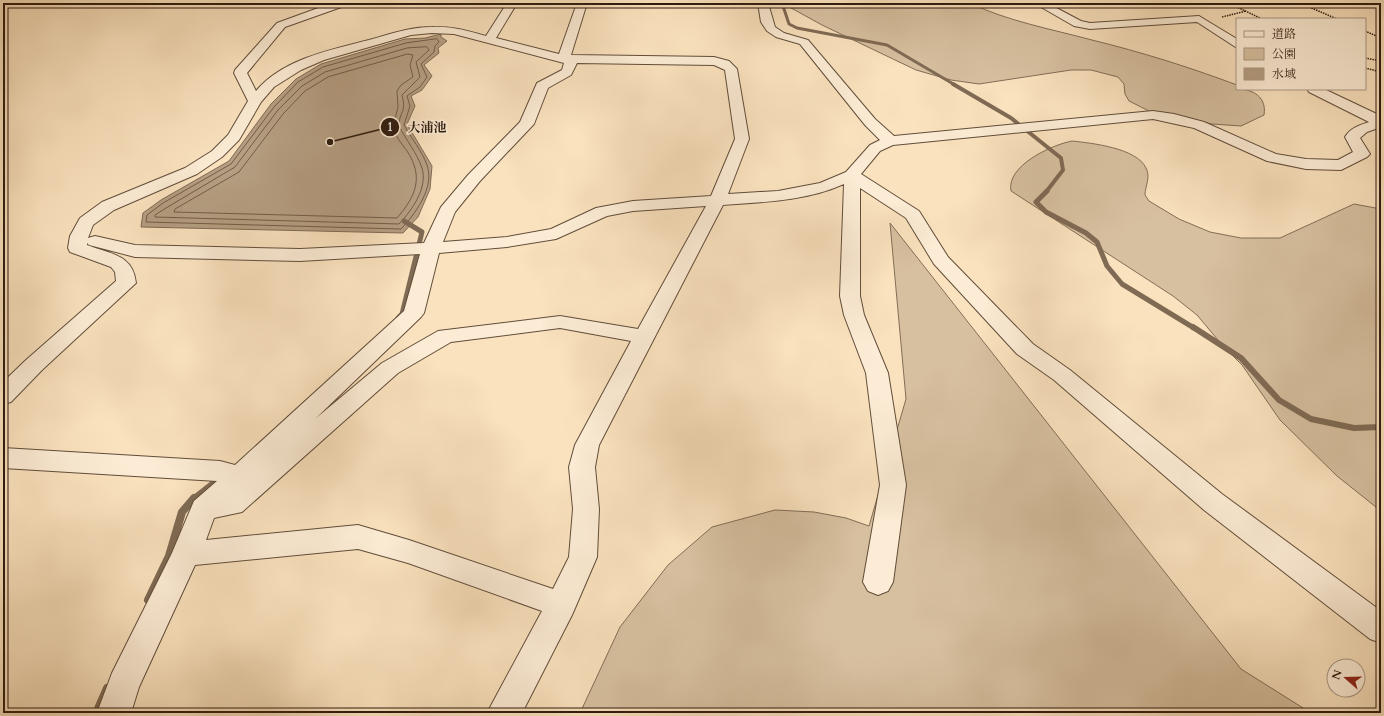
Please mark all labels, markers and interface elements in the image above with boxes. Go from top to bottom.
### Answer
legend [1236,18,1366,90]
text: 道路 [1272,26,1296,42]
text: 公園 [1272,46,1296,62]
text: 水域 [1272,66,1296,82]
callout: 大浦池 [380,115,455,140]
text: 1 [387,119,393,135]
text: 大浦池 [407,119,447,137]
north arrow [1326,658,1366,698]
text: N [1328,667,1346,682]

